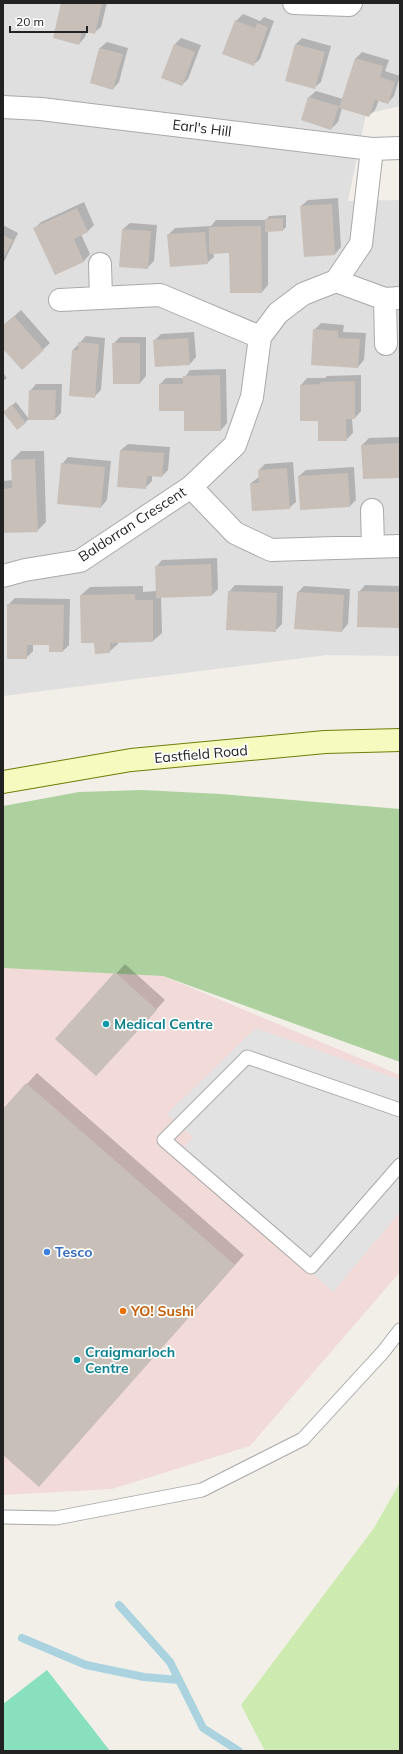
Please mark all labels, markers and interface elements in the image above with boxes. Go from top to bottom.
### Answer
scale bar [10,8,87,34]
text: 20 m [16,14,44,29]
street label: Earl's Hill [171,115,233,141]
street label: Baldorran Crescent [75,482,189,565]
street label: Eastfield Road [154,741,248,767]
place label: Medical Centre [114,1015,213,1033]
marker: Medical Centre [101,1019,111,1029]
place label: Tesco [55,1243,92,1261]
marker: Tesco [42,1247,52,1257]
place label: YO! Sushi [130,1302,194,1320]
marker: YO! Sushi [118,1306,128,1316]
place label: Craigmarloch Centre [85,1343,175,1377]
marker: Craigmarloch Centre [72,1355,82,1365]

